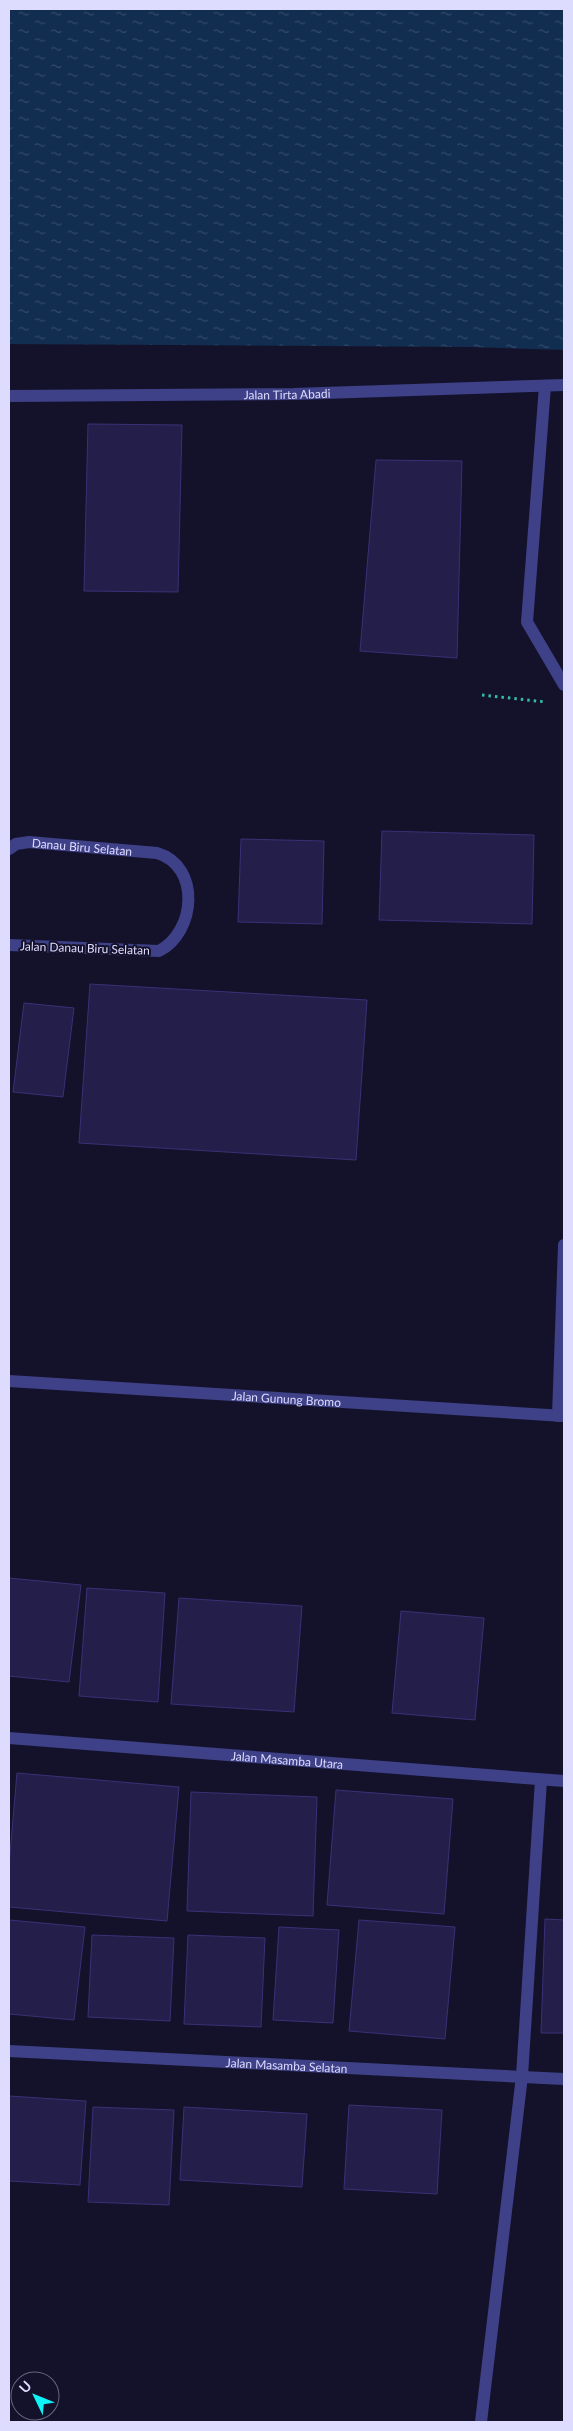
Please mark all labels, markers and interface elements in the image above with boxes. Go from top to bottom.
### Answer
street label: Jalan Tirta Abadi [244,385,331,402]
street label: Danau Biru Selatan [31,835,133,858]
street label: Jalan Danau Biru Selatan [20,938,150,958]
street label: Jalan Gunung Bromo [231,1388,342,1409]
street label: Jalan Masamba Utara [231,1748,344,1771]
street label: Jalan Masamba Selatan [225,2054,348,2076]
north arrow [10,2371,60,2421]
text: U [15,2377,35,2396]

